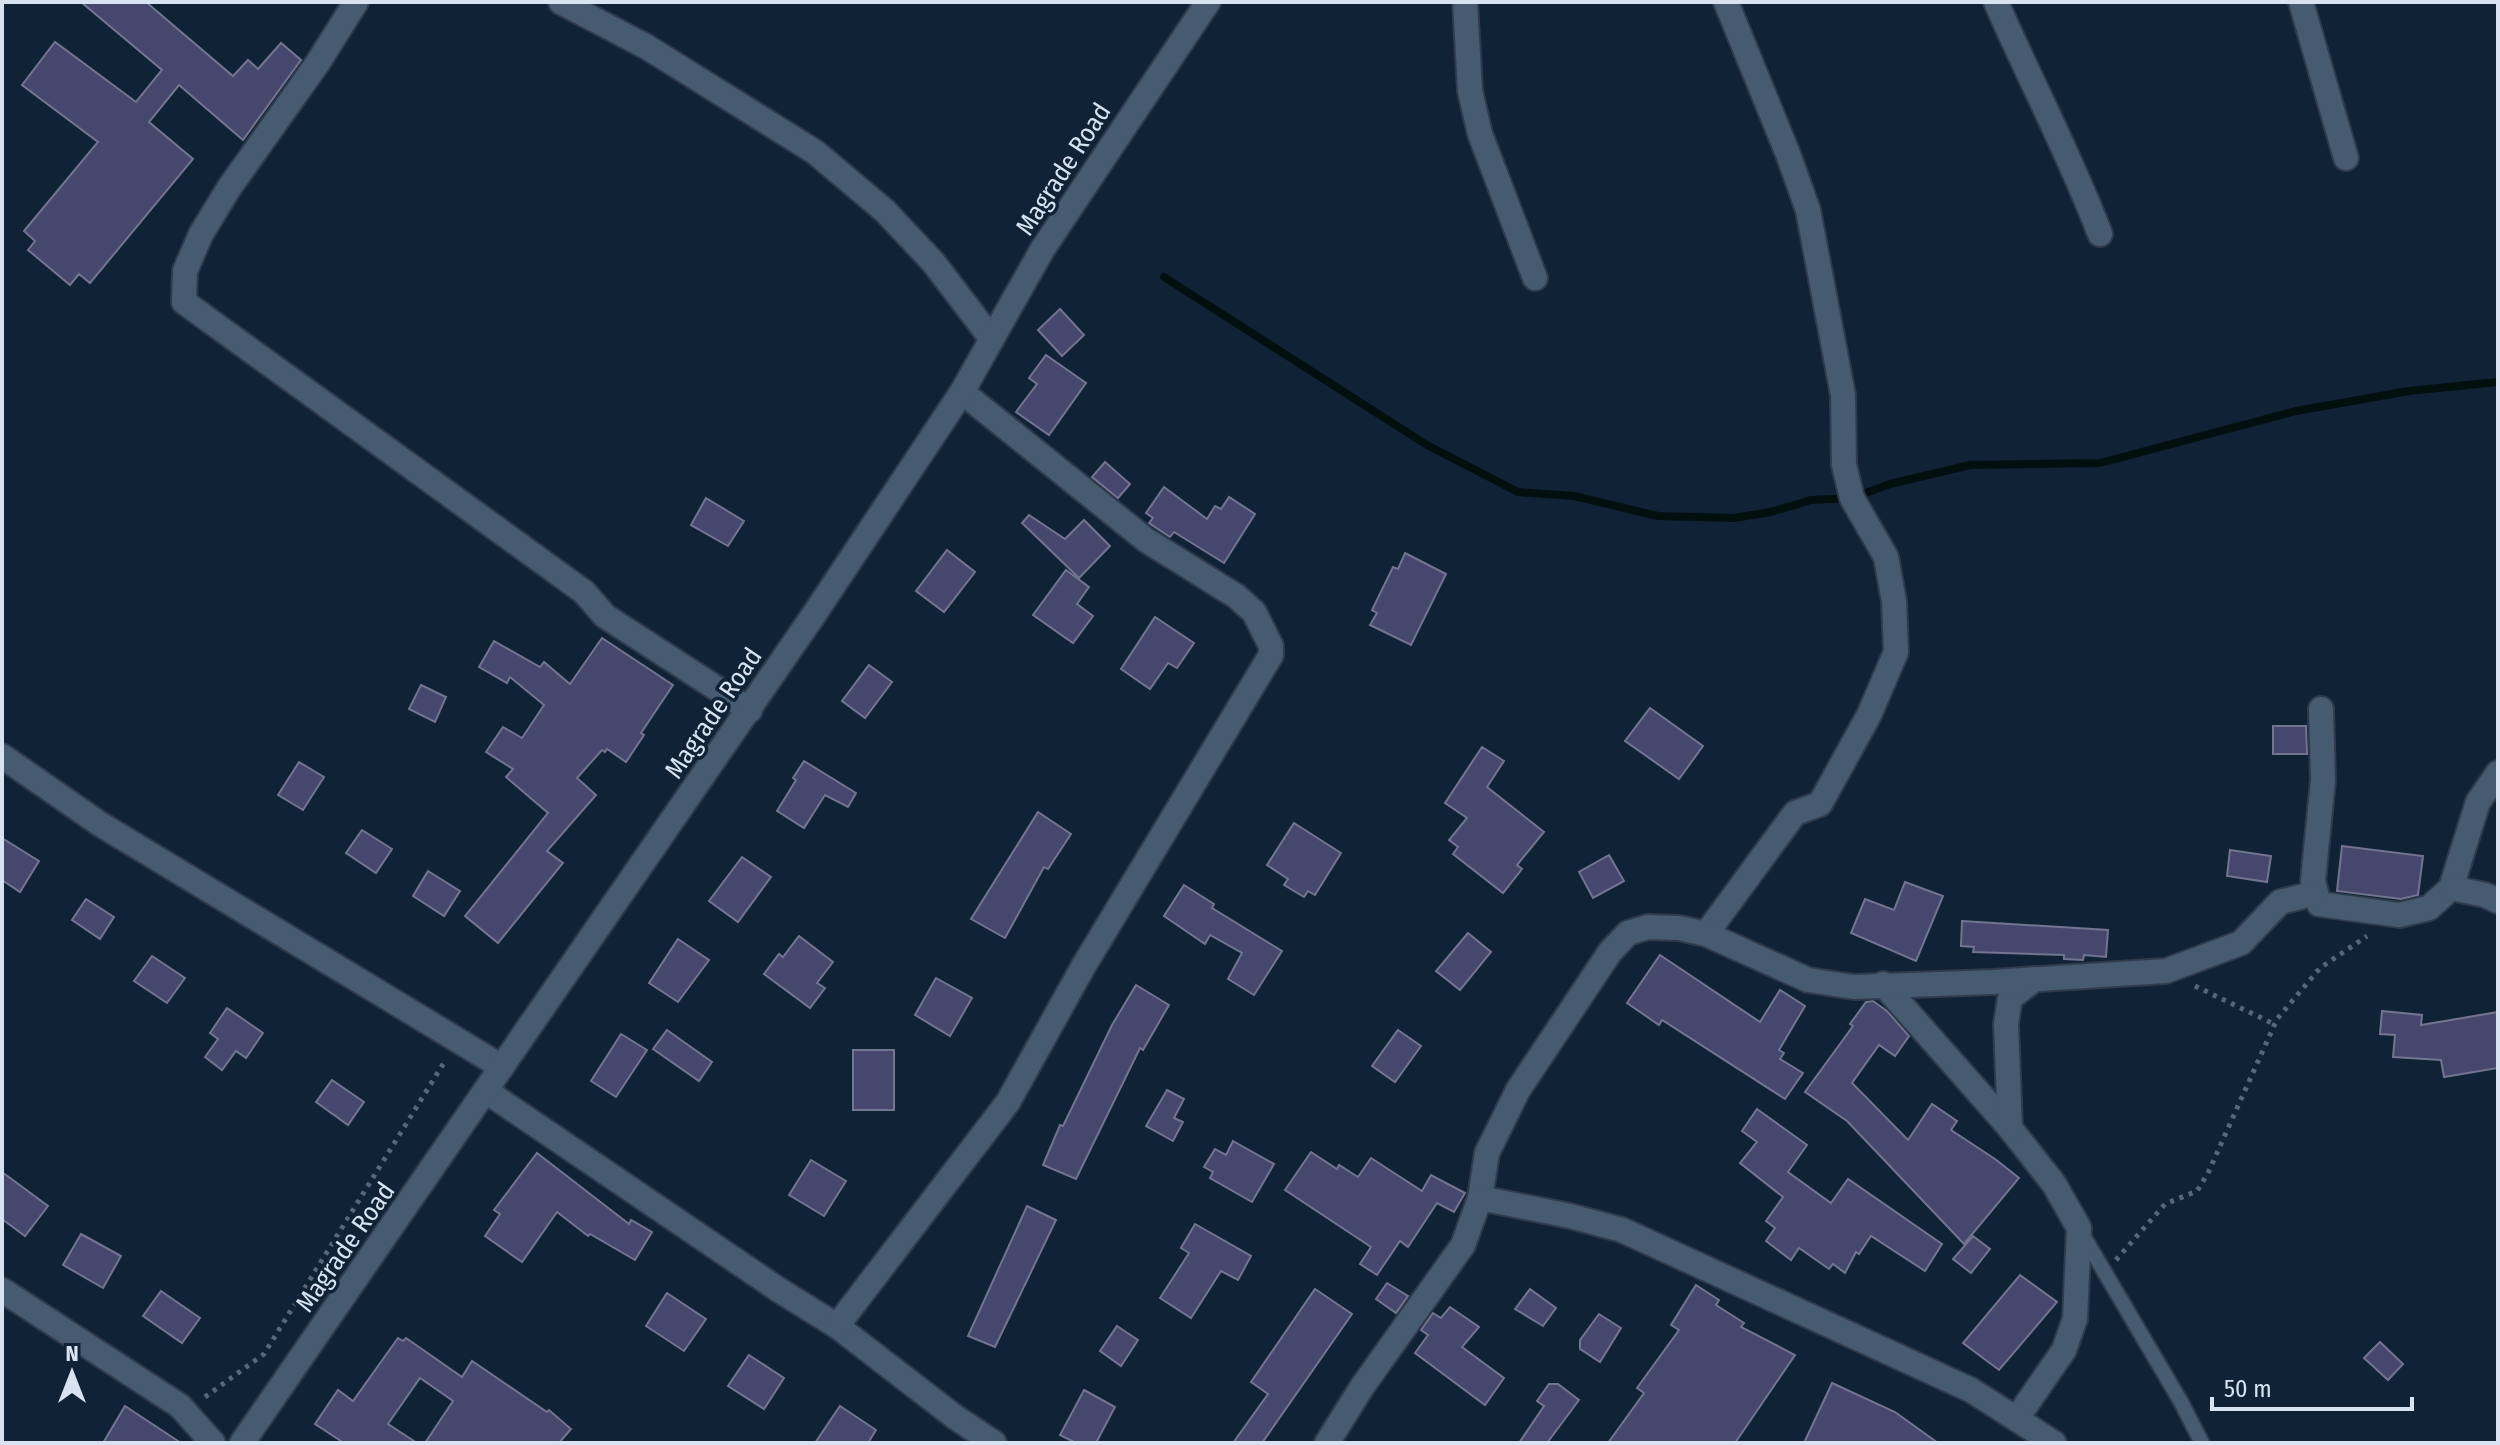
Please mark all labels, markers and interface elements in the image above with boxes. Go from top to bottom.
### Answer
street label: Magrade Road [1009,98,1118,241]
street label: Magrade Road [658,642,768,785]
street label: Magrade Road [289,1177,401,1318]
north arrow [32,1333,112,1413]
text: N [65,1340,79,1367]
scale bar [2212,1361,2412,1411]
text: 50 m [2224,1375,2272,1403]

